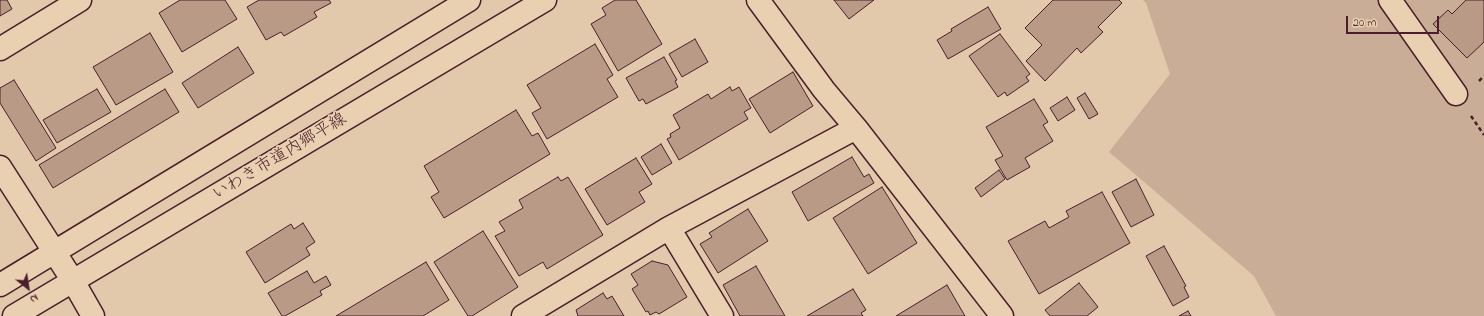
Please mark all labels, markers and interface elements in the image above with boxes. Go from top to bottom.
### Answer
scale bar [1348,8,1441,34]
text: 20 m [1353,14,1376,32]
street label: いわき市道内郷平線 [209,110,351,206]
north arrow [8,268,48,308]
text: N [27,290,41,307]

